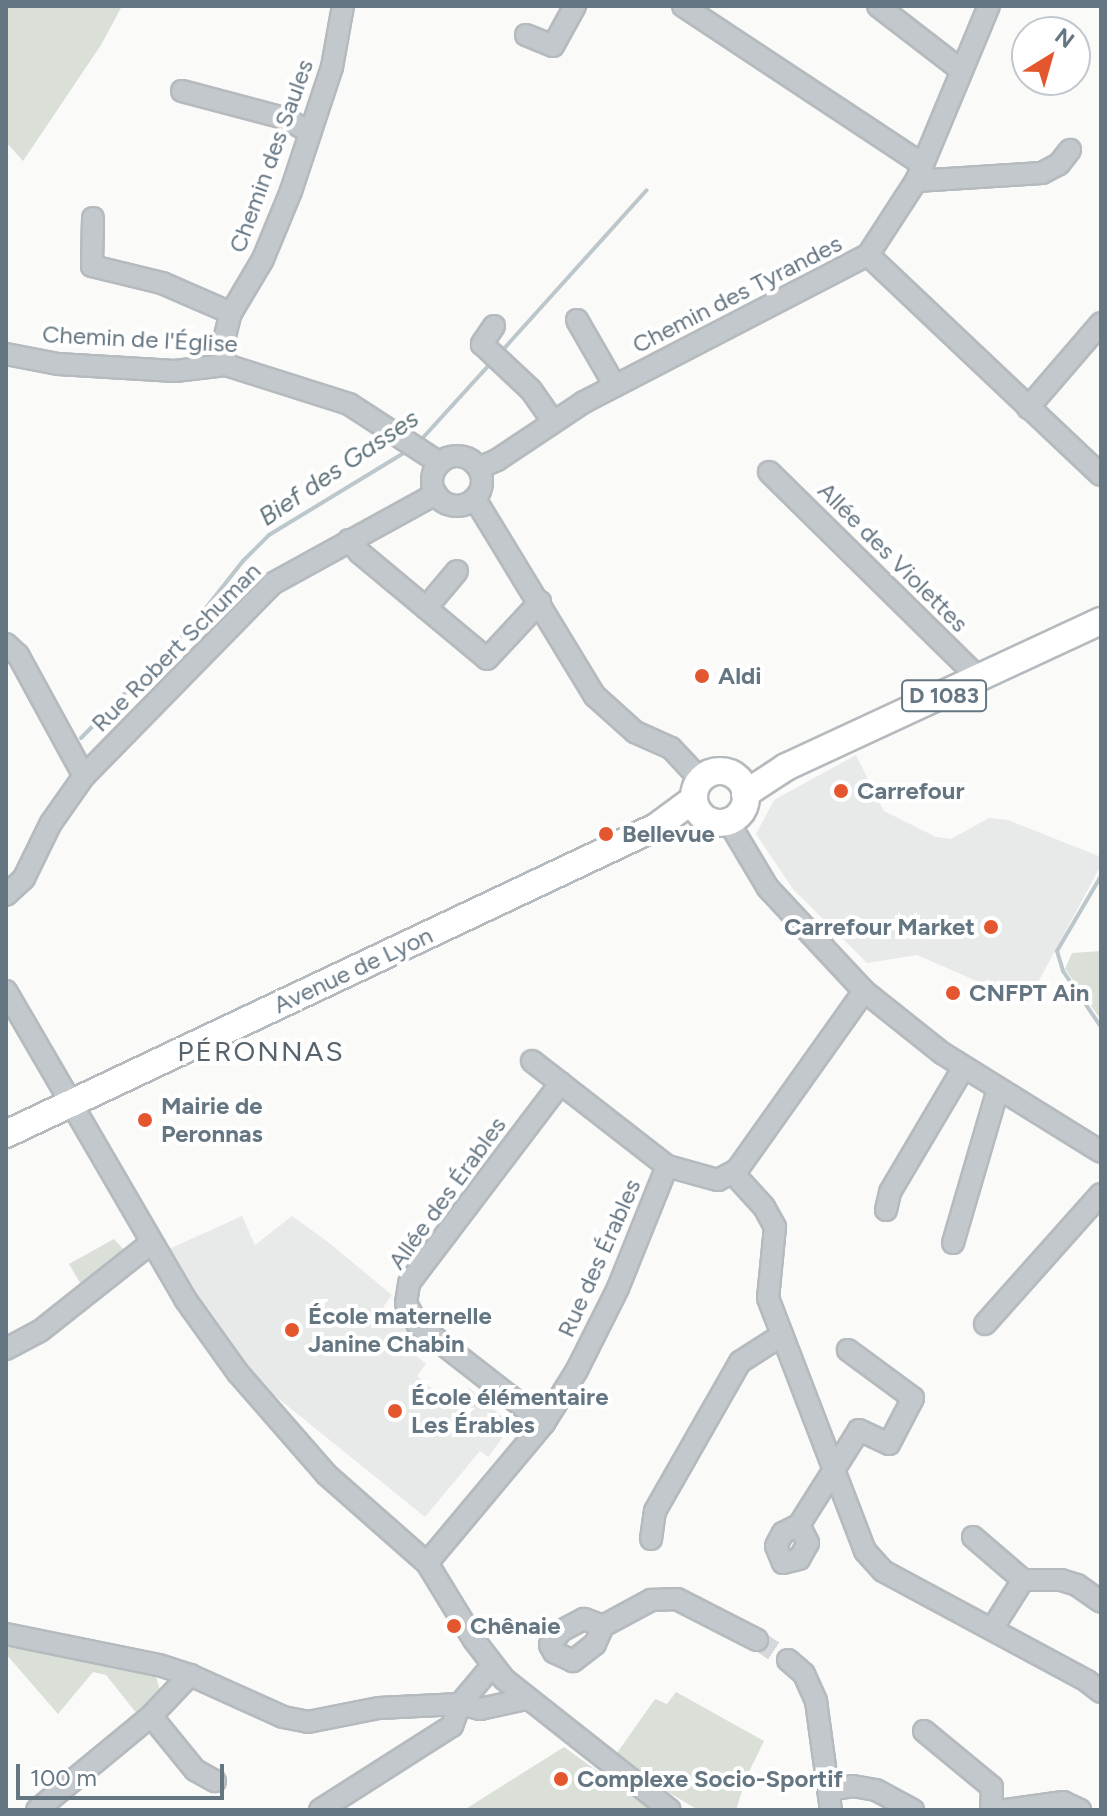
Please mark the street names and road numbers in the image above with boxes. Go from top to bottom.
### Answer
street label: Chemin des Saules [223,56,319,256]
street label: Chemin des Tyrandes [628,229,846,359]
street label: Chemin de l'Église [42,319,238,359]
street label: Allée des Violettes [812,476,974,638]
street label: Rue Robert Schuman [85,556,267,738]
road number: D 1083 [900,678,988,714]
street label: Avenue de Lyon [269,921,437,1019]
street label: Allée des Érables [382,1111,512,1275]
street label: Rue des Érables [551,1175,647,1341]

